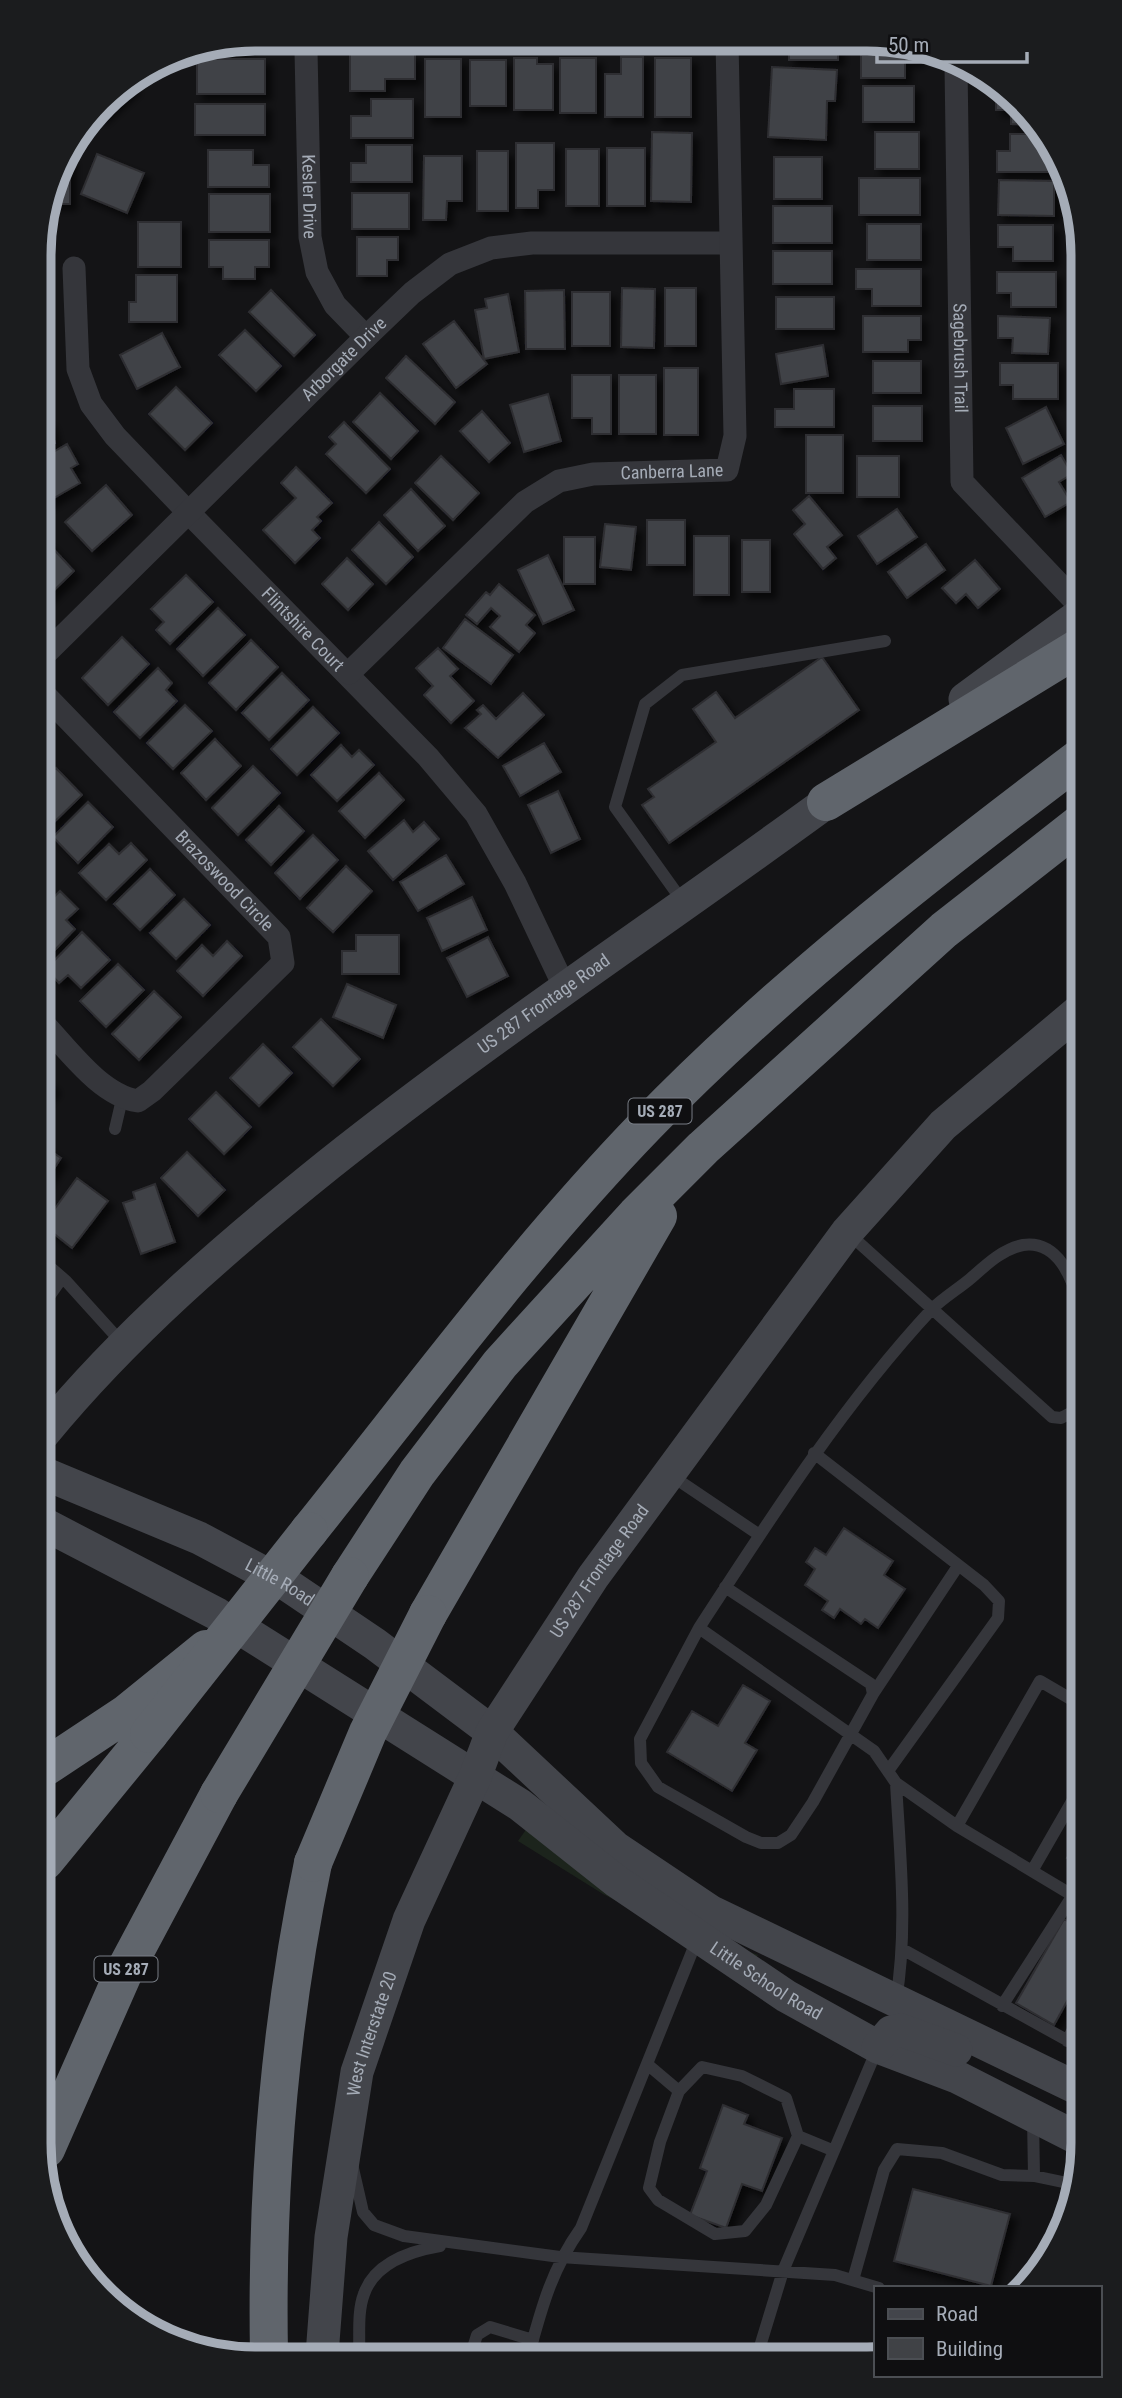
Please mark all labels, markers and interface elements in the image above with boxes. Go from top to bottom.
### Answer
scale bar [877,21,1028,65]
text: 50 m [888,33,929,57]
street label: Kesler Drive [298,154,321,239]
street label: Sagebrush Trail [949,303,972,413]
street label: Arborgate Drive [297,312,390,405]
street label: Canberra Lane [620,459,723,483]
street label: Flintshire Court [258,583,349,675]
street label: Brazoswood Circle [171,826,278,935]
street label: US 287 Frontage Road [473,949,614,1058]
road number: US 287 [628,1098,692,1124]
street label: US 287 Frontage Road [545,1500,653,1641]
street label: Little Road [242,1554,318,1610]
street label: Little School Road [706,1937,826,2024]
road number: US 287 [94,1956,158,1982]
street label: West Interstate 20 [342,1969,401,2098]
legend [874,2286,1101,2377]
text: Road [936,2302,978,2326]
text: Building [936,2337,1003,2361]

